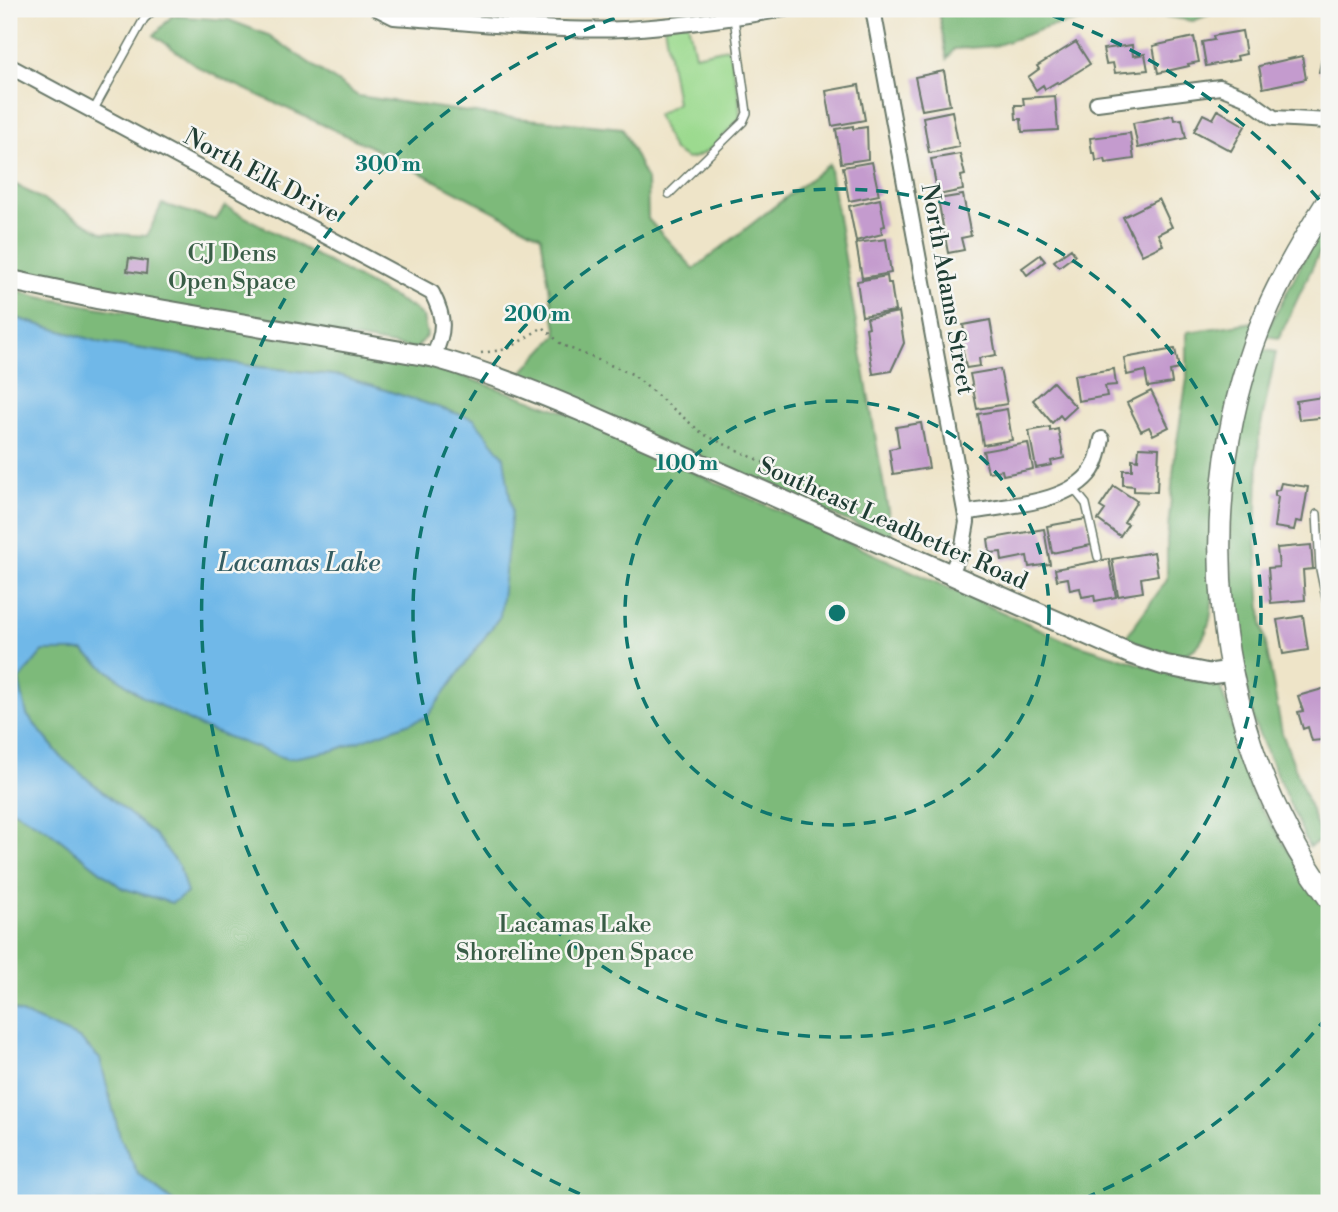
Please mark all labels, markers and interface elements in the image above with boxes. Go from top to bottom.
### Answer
street label: North Elk Drive [178,122,345,230]
text: 300 m [355,152,421,178]
street label: North Adams Street [914,181,980,397]
park label: CJ Dens Open Space [168,239,296,297]
text: 200 m [504,302,570,328]
text: 100 m [656,451,718,477]
street label: Southeast Leadbetter Road [753,451,1032,597]
water label: Lacamas Lake [217,547,380,579]
centre of rings [825,601,849,625]
park label: Lacamas Lake Shoreline Open Space [456,910,694,968]

